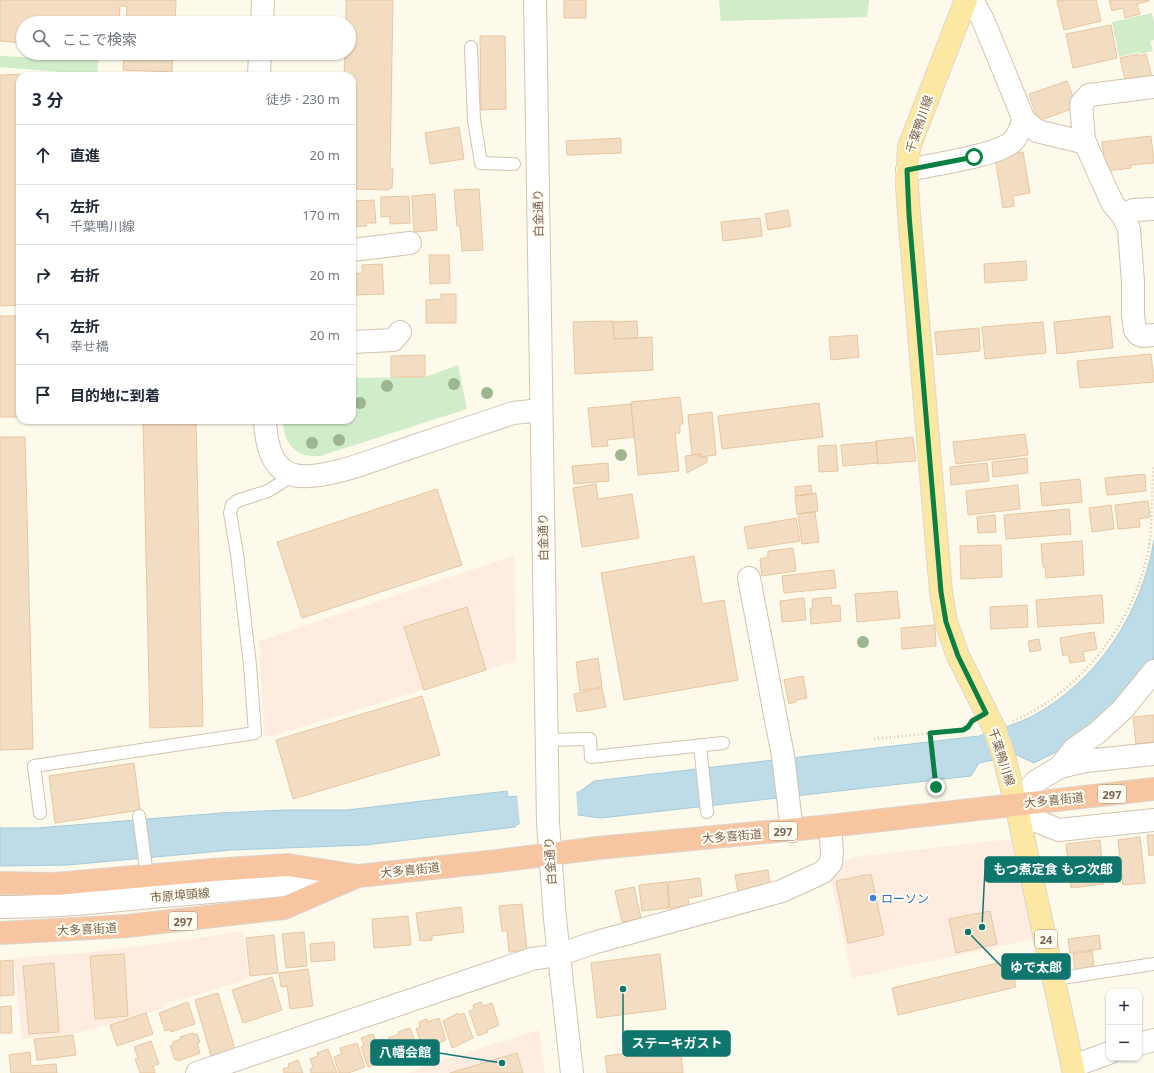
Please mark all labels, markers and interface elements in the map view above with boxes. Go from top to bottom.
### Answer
search box [16,16,356,60]
icon: search [30,27,52,49]
text: ここで検索 [62,29,137,49]
text: 3 分 [32,88,63,111]
text: 徒歩 · 230 m [266,90,340,108]
street label: 千葉鴨川線 [901,93,937,155]
icon: ahead [32,144,54,166]
text: 直進 [70,145,100,165]
text: 20 m [310,146,340,164]
route start [965,148,983,166]
street label: 白金通り [529,189,547,237]
text: 左折 [70,196,100,216]
icon: left [32,204,54,226]
text: 170 m [302,206,340,224]
text: 千葉鴨川線 [70,217,135,235]
icon: right [32,264,54,286]
text: 右折 [70,265,100,285]
text: 20 m [310,266,340,284]
text: 左折 [70,316,100,336]
icon: left [32,324,54,346]
text: 20 m [310,326,340,344]
text: 幸せ橋 [70,337,109,355]
icon: arrive [32,384,54,406]
text: 目的地に到着 [70,385,160,405]
street label: 白金通り [534,513,552,561]
street label: 千葉鴨川線 [985,726,1019,788]
route end [927,778,945,796]
road number: 297 [1098,785,1126,803]
street label: 大多喜街道 [1023,788,1085,812]
road number: 297 [769,822,797,840]
street label: 大多喜街道 [701,825,763,847]
street label: 白金通り [540,836,560,886]
callout: もつ煮定食 もつ次郎 [985,857,1121,882]
street label: 大多喜街道 [379,858,441,882]
text: もつ煮定食 もつ次郎 [993,860,1113,878]
street label: 市原埠頭線 [149,884,211,906]
place label: ローソン [881,890,929,907]
marker: ローソン [868,893,878,903]
road number: 297 [169,912,197,930]
street label: 大多喜街道 [57,919,117,939]
road number: 24 [1035,930,1057,948]
callout: ゆで太郎 [1002,954,1070,979]
text: ゆで太郎 [1010,958,1062,976]
map controls [1106,989,1142,1061]
button: + [1106,989,1142,1025]
button: − [1106,1025,1142,1061]
callout: ステーキガスト [623,1031,730,1056]
text: ステーキガスト [631,1034,723,1052]
callout: 八幡会館 [371,1040,439,1065]
text: 八幡会館 [379,1043,431,1061]

